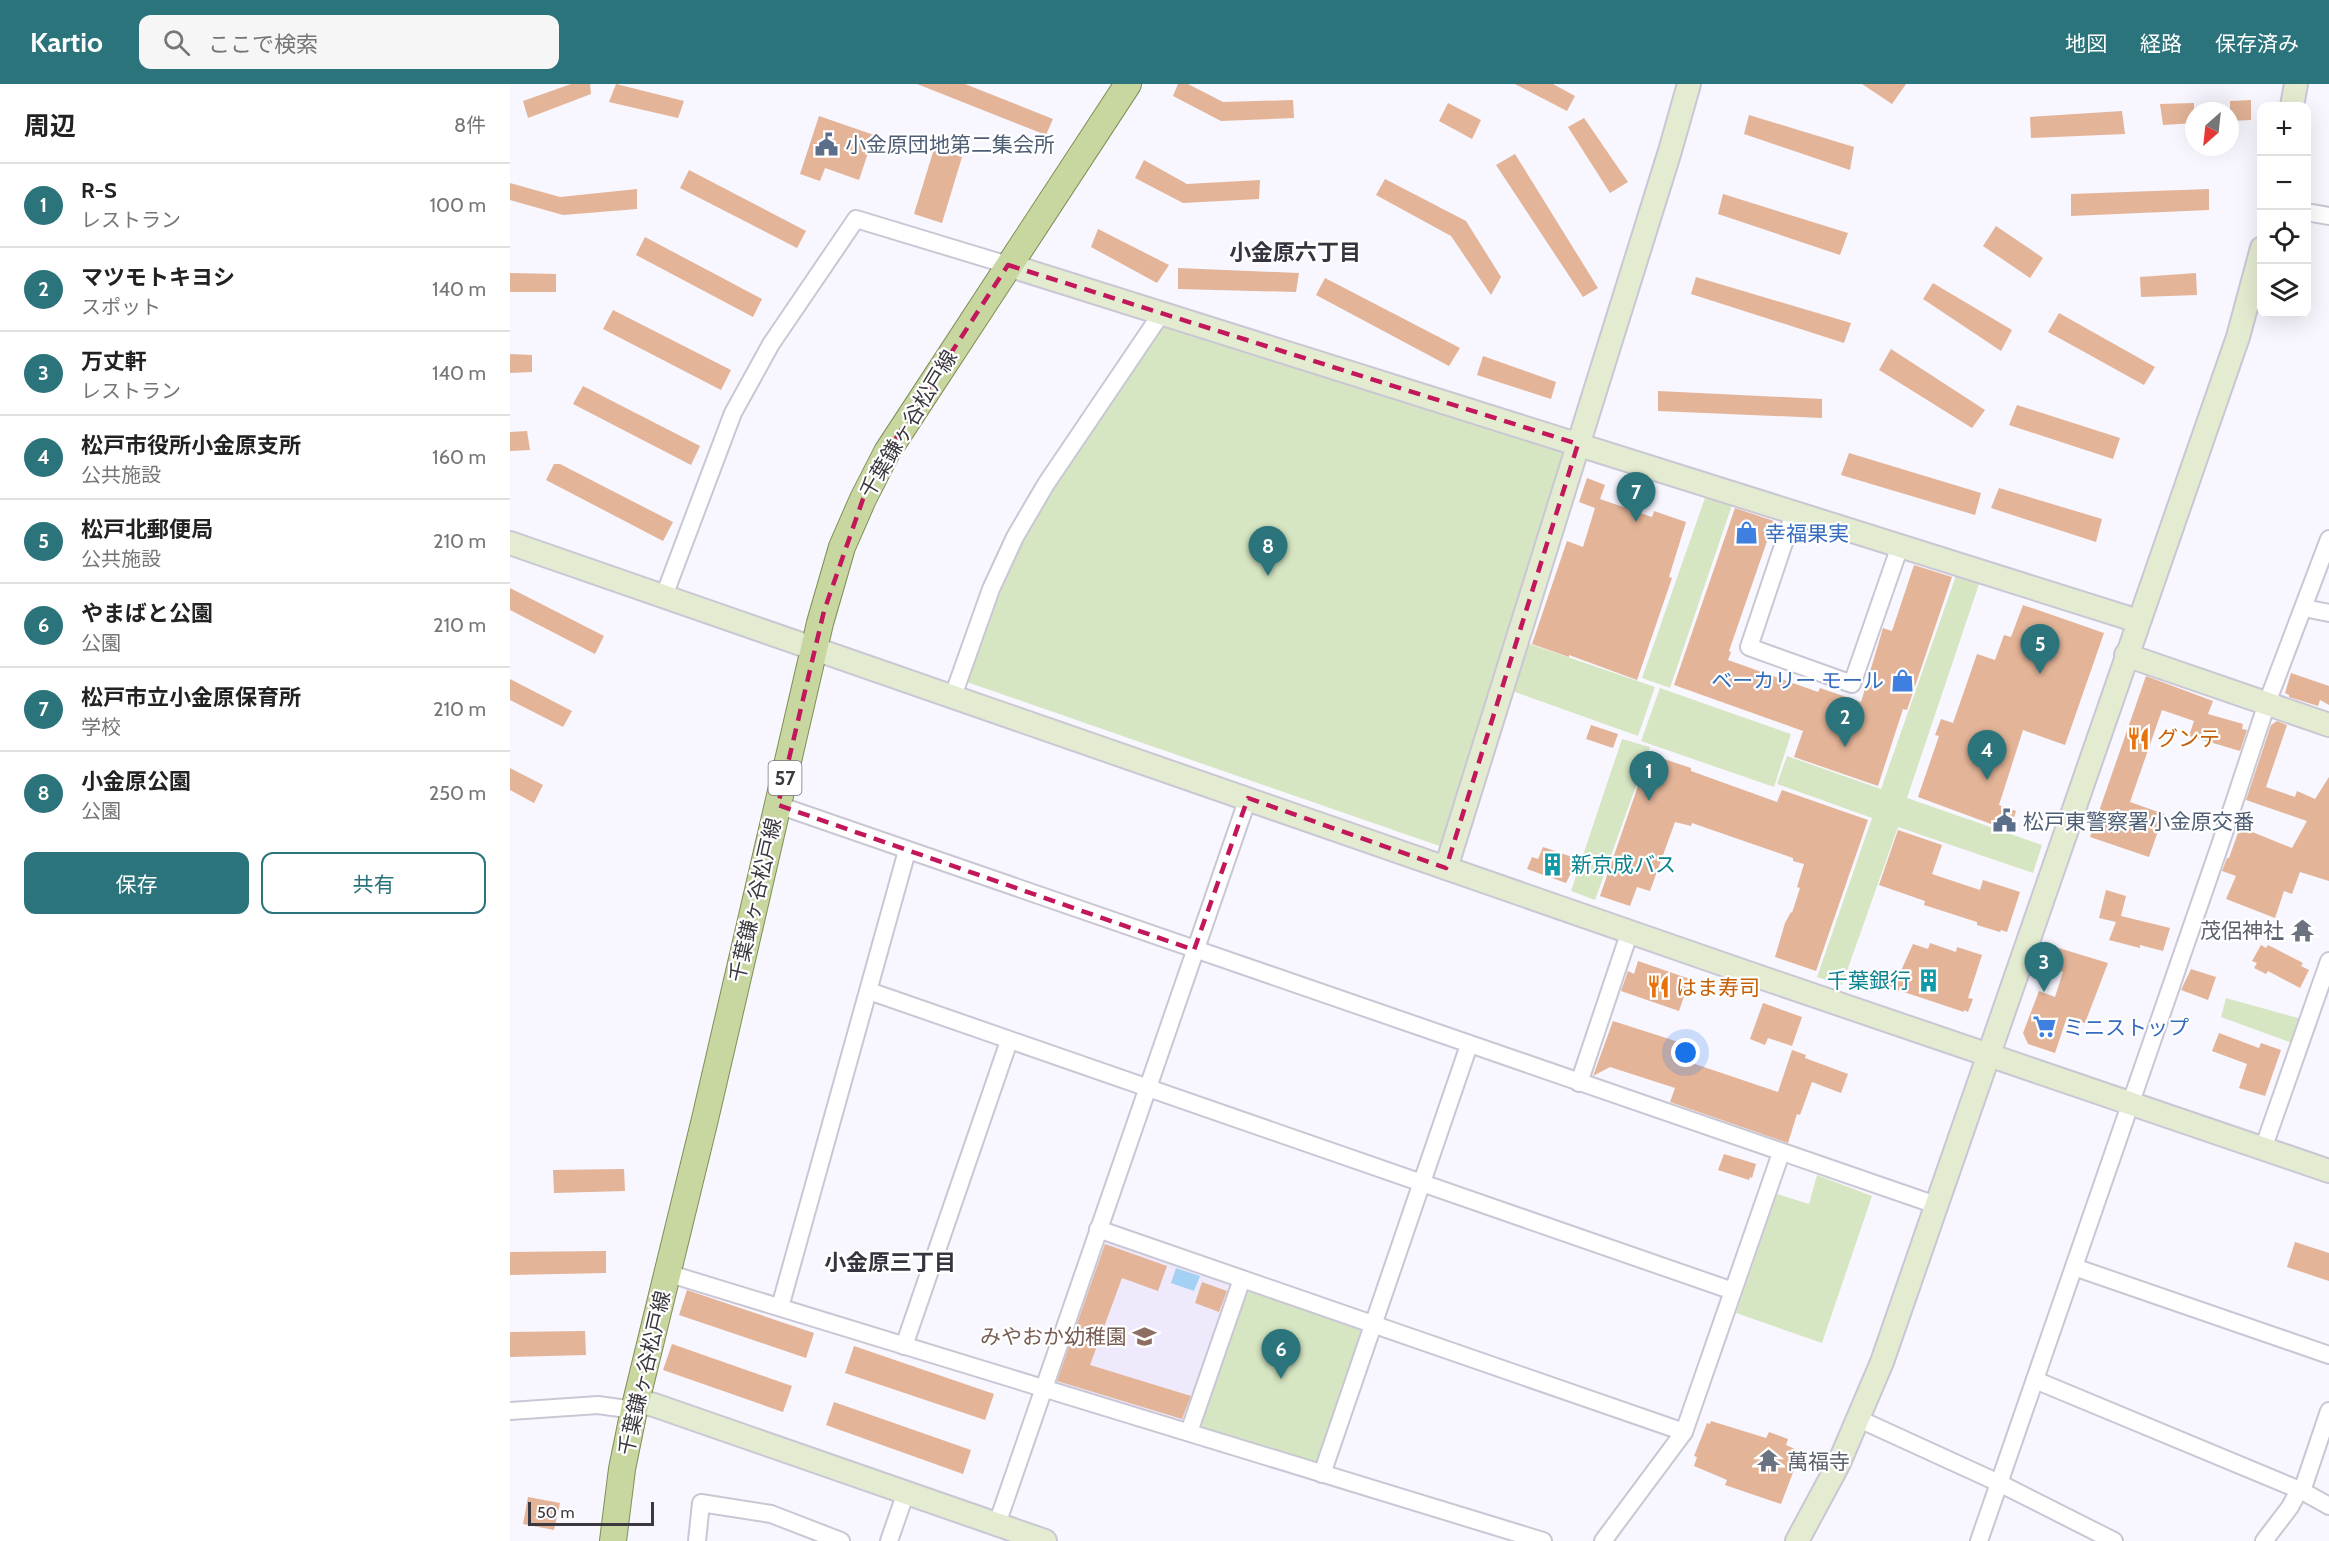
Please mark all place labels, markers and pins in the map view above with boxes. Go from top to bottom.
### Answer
public building icon: 小金原団地第二集会所 [814,131,840,157]
place label: 小金原団地第二集会所 [845,132,1055,157]
pin: 7 [1616,472,1656,522]
shop icon: 幸福果実 [1734,520,1760,546]
place label: 幸福果実 [1765,521,1849,546]
pin: 8 [1248,526,1287,576]
pin: 5 [2020,624,2060,674]
shop icon: ベーカリー モール [1889,667,1915,693]
place label: ベーカリー モール [1711,668,1884,693]
pin: 2 [1826,698,1864,747]
restaurant icon: グンテ [2126,725,2152,751]
place label: グンテ [2157,726,2220,751]
pin: 4 [1968,730,2006,780]
pin: 1 [1630,752,1668,801]
public building icon: 松戸東警察署小金原交番 [1992,808,2018,834]
place label: 松戸東警察署小金原交番 [2023,809,2254,834]
building icon: 新京成バス [1540,851,1566,877]
place label: 新京成バス [1571,852,1676,877]
temple icon: 茂侶神社 [2289,917,2315,943]
place label: 茂侶神社 [2200,918,2284,943]
pin: 3 [2024,942,2063,992]
building icon: 千葉銀行 [1916,967,1942,993]
place label: 千葉銀行 [1827,968,1911,993]
restaurant icon: はま寿司 [1645,974,1671,1000]
place label: はま寿司 [1676,975,1760,1000]
supermarket icon: ミニストップ [2032,1014,2058,1040]
place label: ミニストップ [2063,1015,2189,1040]
school or university icon: みやおか幼稚園 [1132,1323,1158,1349]
place label: みやおか幼稚園 [980,1324,1127,1349]
pin: 6 [1262,1330,1300,1379]
temple icon: 萬福寺 [1756,1448,1782,1474]
place label: 萬福寺 [1787,1449,1850,1474]

